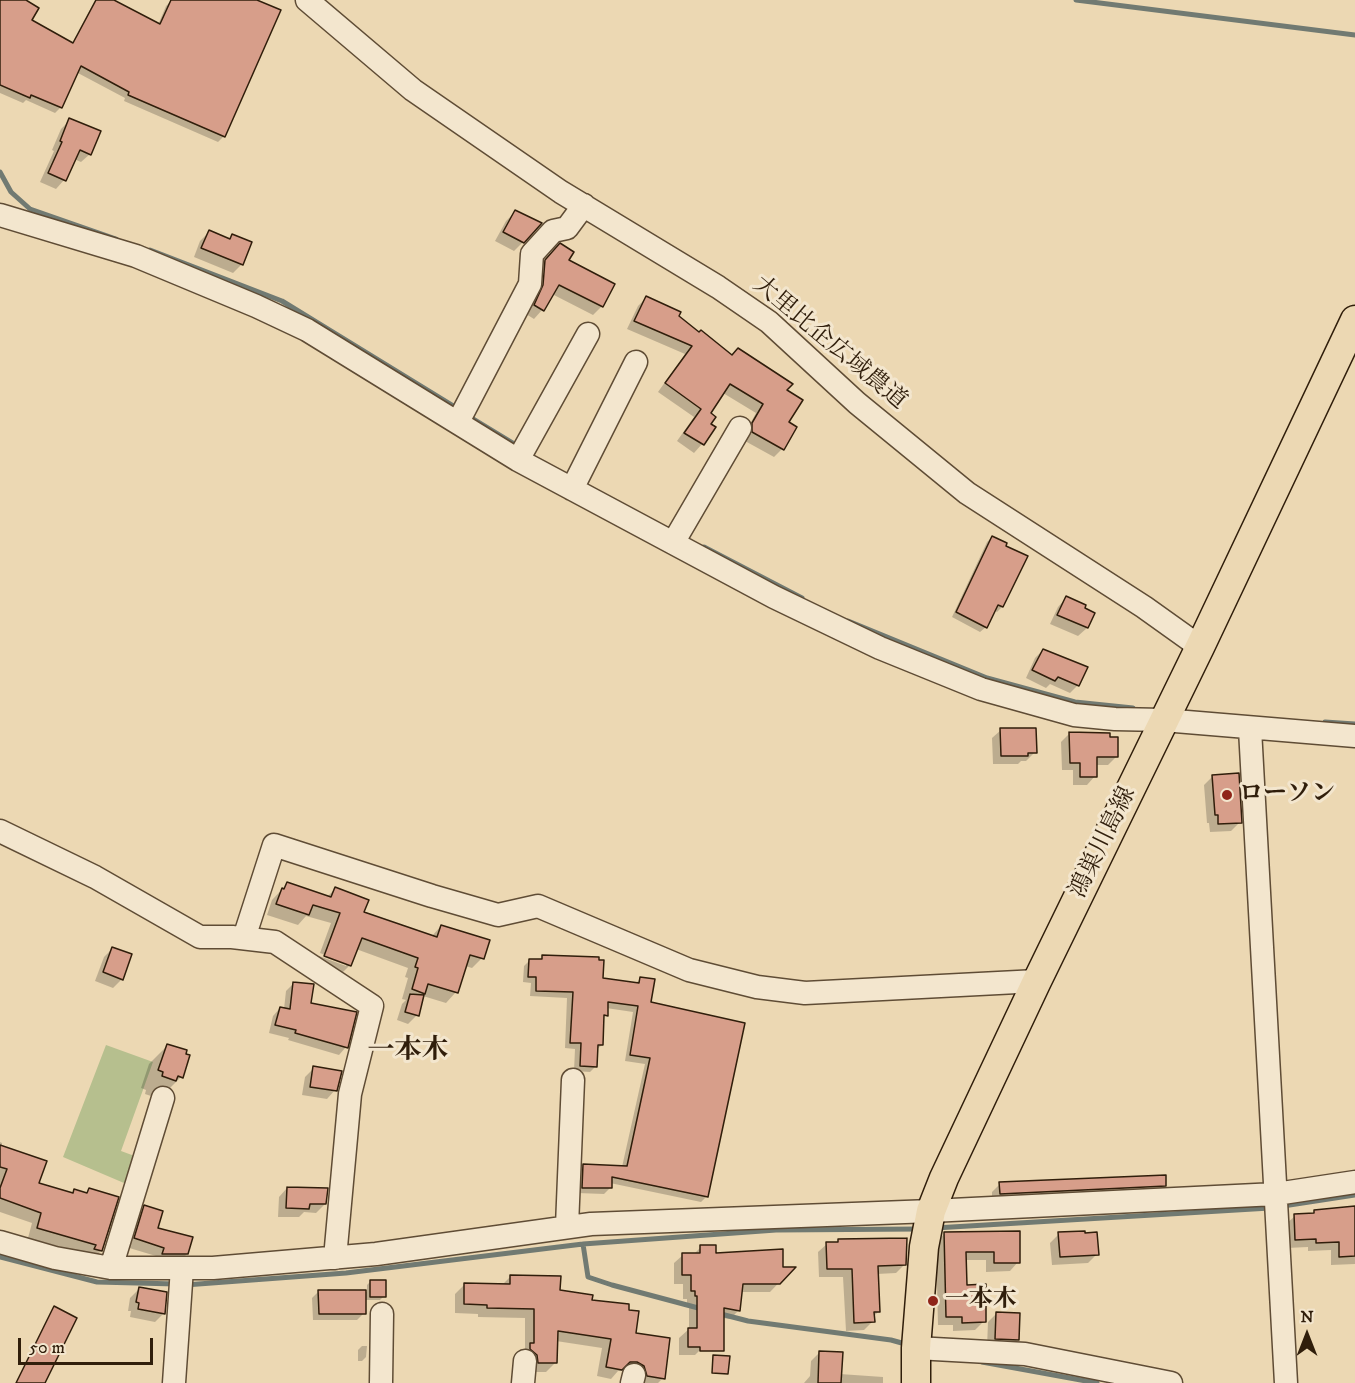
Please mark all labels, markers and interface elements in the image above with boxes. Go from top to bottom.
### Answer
street label: 大里比企広域農道 [746,271,912,417]
place label: ローソン [1239,781,1335,809]
street label: 鴻巣川島線 [1065,783,1143,903]
marker: ローソン [1220,788,1234,802]
district label: 一本木 [368,1036,448,1068]
place label: 一本木 [945,1287,1017,1315]
marker: 一本木 [926,1294,940,1308]
north arrow [1277,1305,1337,1365]
text: N [1300,1307,1314,1327]
scale bar [21,1326,156,1364]
text: 50 m [29,1337,65,1359]

